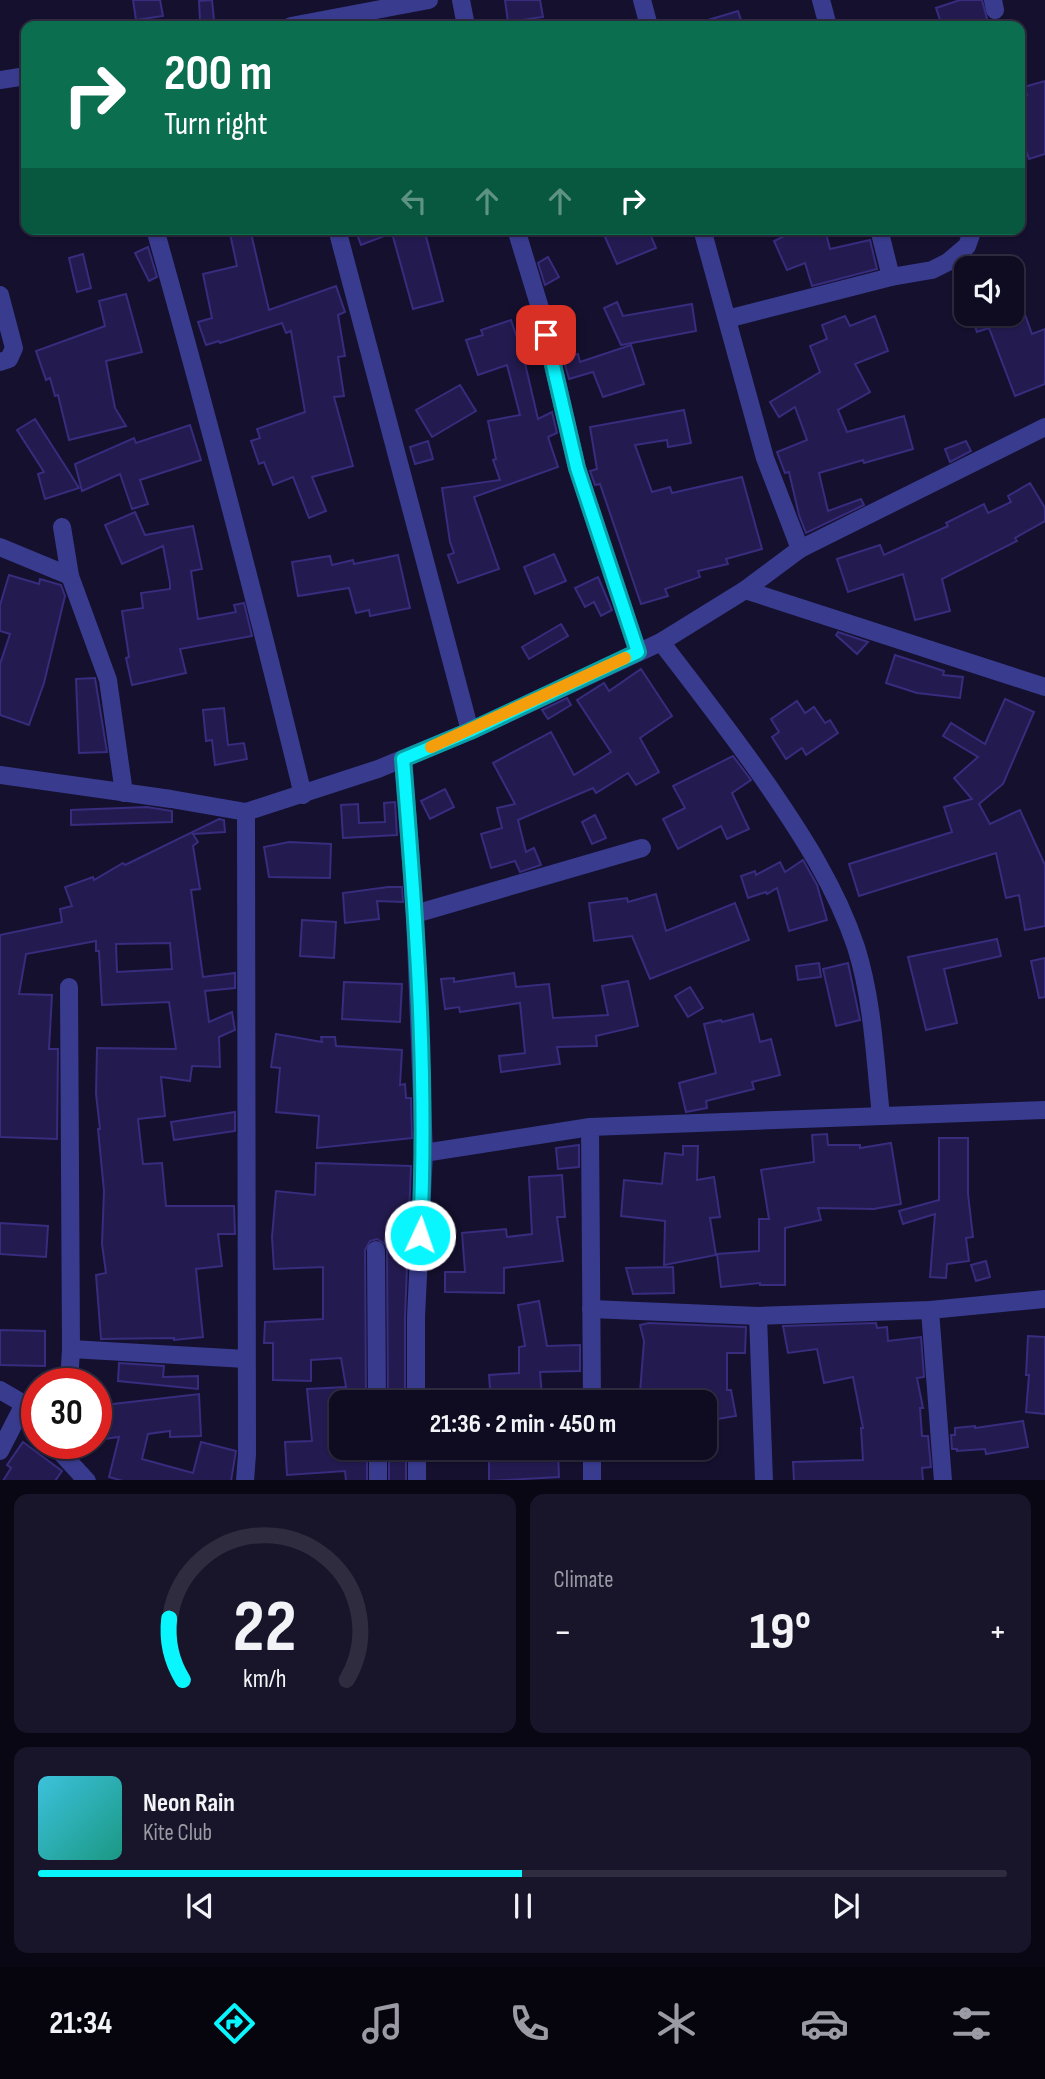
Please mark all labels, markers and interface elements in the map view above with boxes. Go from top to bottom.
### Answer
text: 200 m [164,45,272,104]
icon: right [49,49,140,140]
text: Turn right [164,105,268,144]
icon: left [395,182,433,220]
icon: ahead [468,182,506,220]
icon: ahead [541,182,579,220]
icon: right [614,182,652,220]
map controls [954,256,1024,326]
button: sound [954,256,1024,326]
pin [516,305,576,365]
icon: arrive [527,316,565,354]
position arrow [383,1198,457,1272]
speed limit sign: 30 [21,1368,112,1459]
text: 21:36 · 2 min · 450 m [430,1409,616,1440]
text: Climate [554,1566,613,1594]
text: 22 [233,1584,297,1672]
text: 19° [750,1601,811,1664]
text: − [554,1610,572,1655]
text: + [988,1610,1007,1655]
text: km/h [243,1663,286,1694]
text: Neon Rain [143,1788,235,1819]
text: Kite Club [143,1819,212,1847]
icon: previous [181,1887,219,1925]
icon: pause [504,1887,542,1925]
icon: next [827,1887,865,1925]
icon: directions [210,1999,259,2048]
icon: music [358,1999,407,2048]
icon: phone [505,1999,554,2048]
icon: climate [652,1999,701,2048]
icon: car [800,1999,849,2048]
icon: filters [947,1999,996,2048]
text: 21:34 [49,2004,112,2043]

